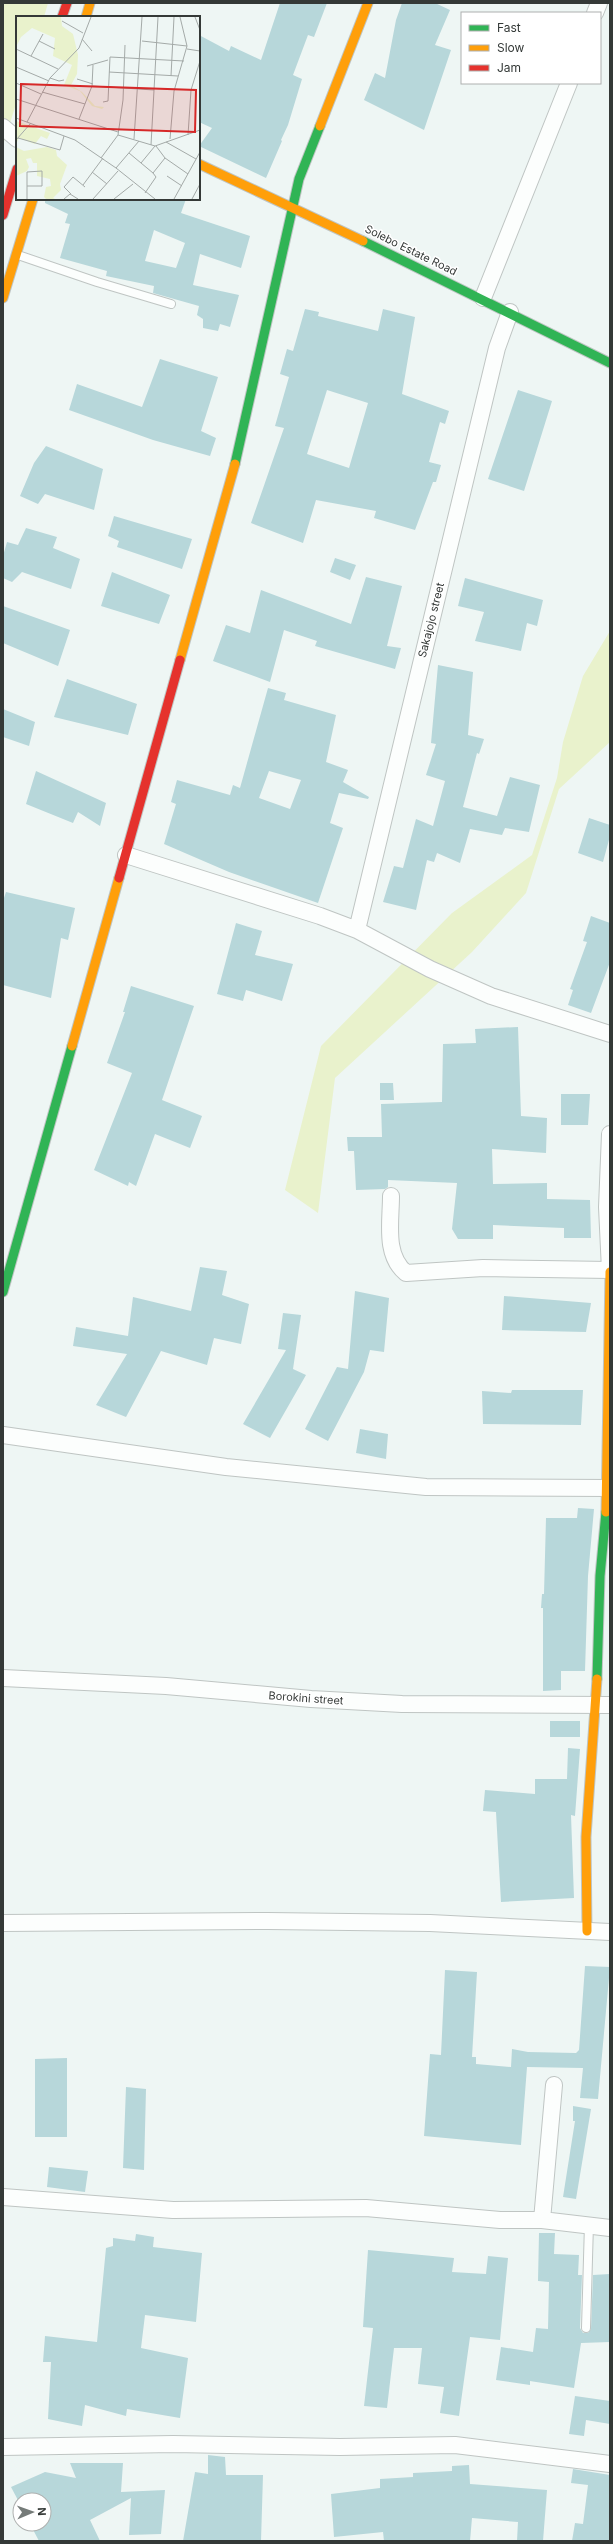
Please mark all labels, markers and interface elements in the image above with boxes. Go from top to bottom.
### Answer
legend [461,12,601,84]
inset map [16,16,200,200]
text: Fast [497,20,521,35]
text: Slow [497,40,525,55]
text: Jam [497,60,521,75]
street label: Solebo Estate Road [363,222,459,278]
street label: Sakajojo street [415,581,447,659]
street label: Borokini street [268,1688,344,1708]
north arrow [12,2492,52,2532]
text: N [35,2507,49,2516]

